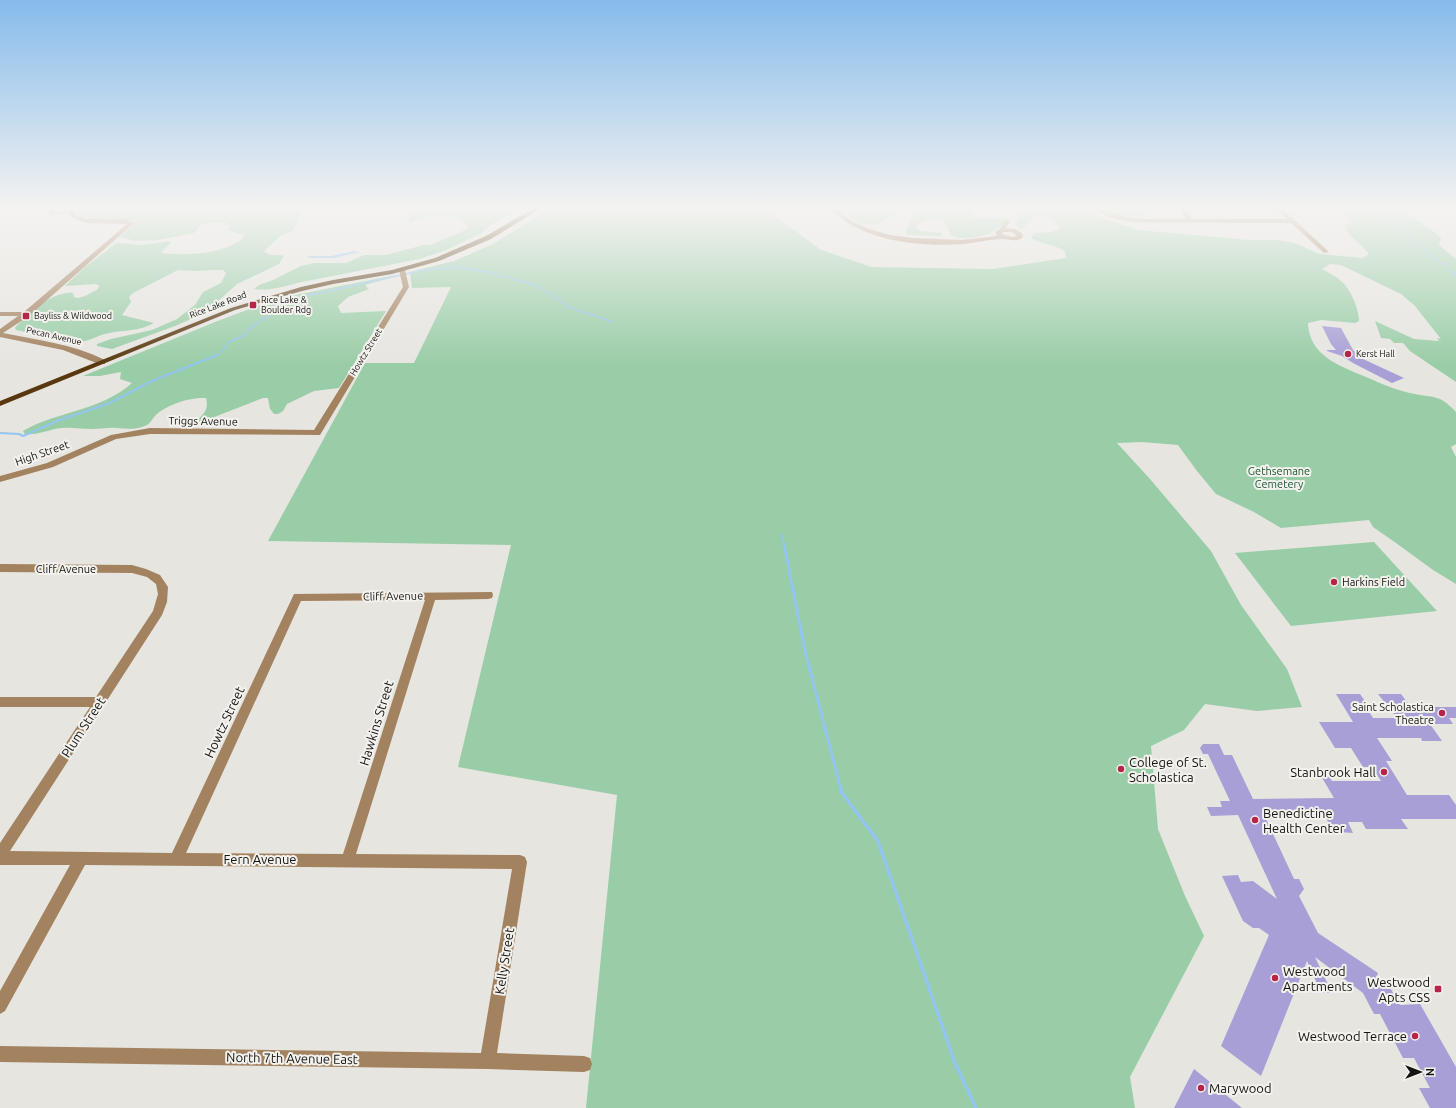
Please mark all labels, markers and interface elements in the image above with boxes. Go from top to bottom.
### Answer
street label: Rice Lake Road [188,290,248,320]
place label: Rice Lake & Boulder Rdg [261,295,311,315]
marker: Rice Lake & Boulder Rdg [248,300,258,310]
marker: Bayliss & Wildwood [21,311,31,321]
place label: Bayliss & Wildwood [34,311,112,321]
street label: Pecan Avenue [25,325,83,347]
street label: Howtz Street [348,326,384,377]
marker: Kerst Hall [1343,349,1353,359]
place label: Kerst Hall [1356,349,1396,359]
street label: Triggs Avenue [168,414,238,428]
street label: High Street [13,438,71,468]
park label: Gethsemane Cemetery [1248,465,1310,490]
street label: Cliff Avenue [36,563,96,575]
place label: Harkins Field [1342,576,1405,588]
marker: Harkins Field [1329,577,1339,587]
street label: Cliff Avenue [363,589,423,603]
street label: Hawkins Street [356,679,396,767]
street label: Howtz Street [201,684,247,760]
street label: Plum Street [58,694,108,760]
place label: Saint Scholastica Theatre [1352,701,1434,726]
marker: Saint Scholastica Theatre [1437,708,1447,718]
place label: College of St. Scholastica [1129,755,1207,784]
marker: College of St. Scholastica [1116,764,1126,774]
place label: Stanbrook Hall [1290,765,1377,779]
marker: Stanbrook Hall [1379,767,1389,777]
place label: Benedictine Health Center [1263,806,1345,835]
marker: Benedictine Health Center [1250,815,1260,825]
street label: Fern Avenue [223,852,297,866]
street label: Kelly Street [492,927,516,995]
place label: Westwood Apartments [1283,964,1353,993]
marker: Westwood Apartments [1270,973,1280,983]
place label: Westwood Apts CSS [1367,975,1430,1004]
marker: Westwood Apts CSS [1433,984,1443,994]
place label: Westwood Terrace [1298,1029,1407,1043]
marker: Westwood Terrace [1410,1031,1420,1041]
street label: North 7th Avenue East [226,1050,358,1066]
north arrow [1400,1052,1440,1092]
text: N [1424,1068,1436,1076]
place label: Marywood [1209,1081,1272,1095]
marker: Marywood [1196,1083,1206,1093]

